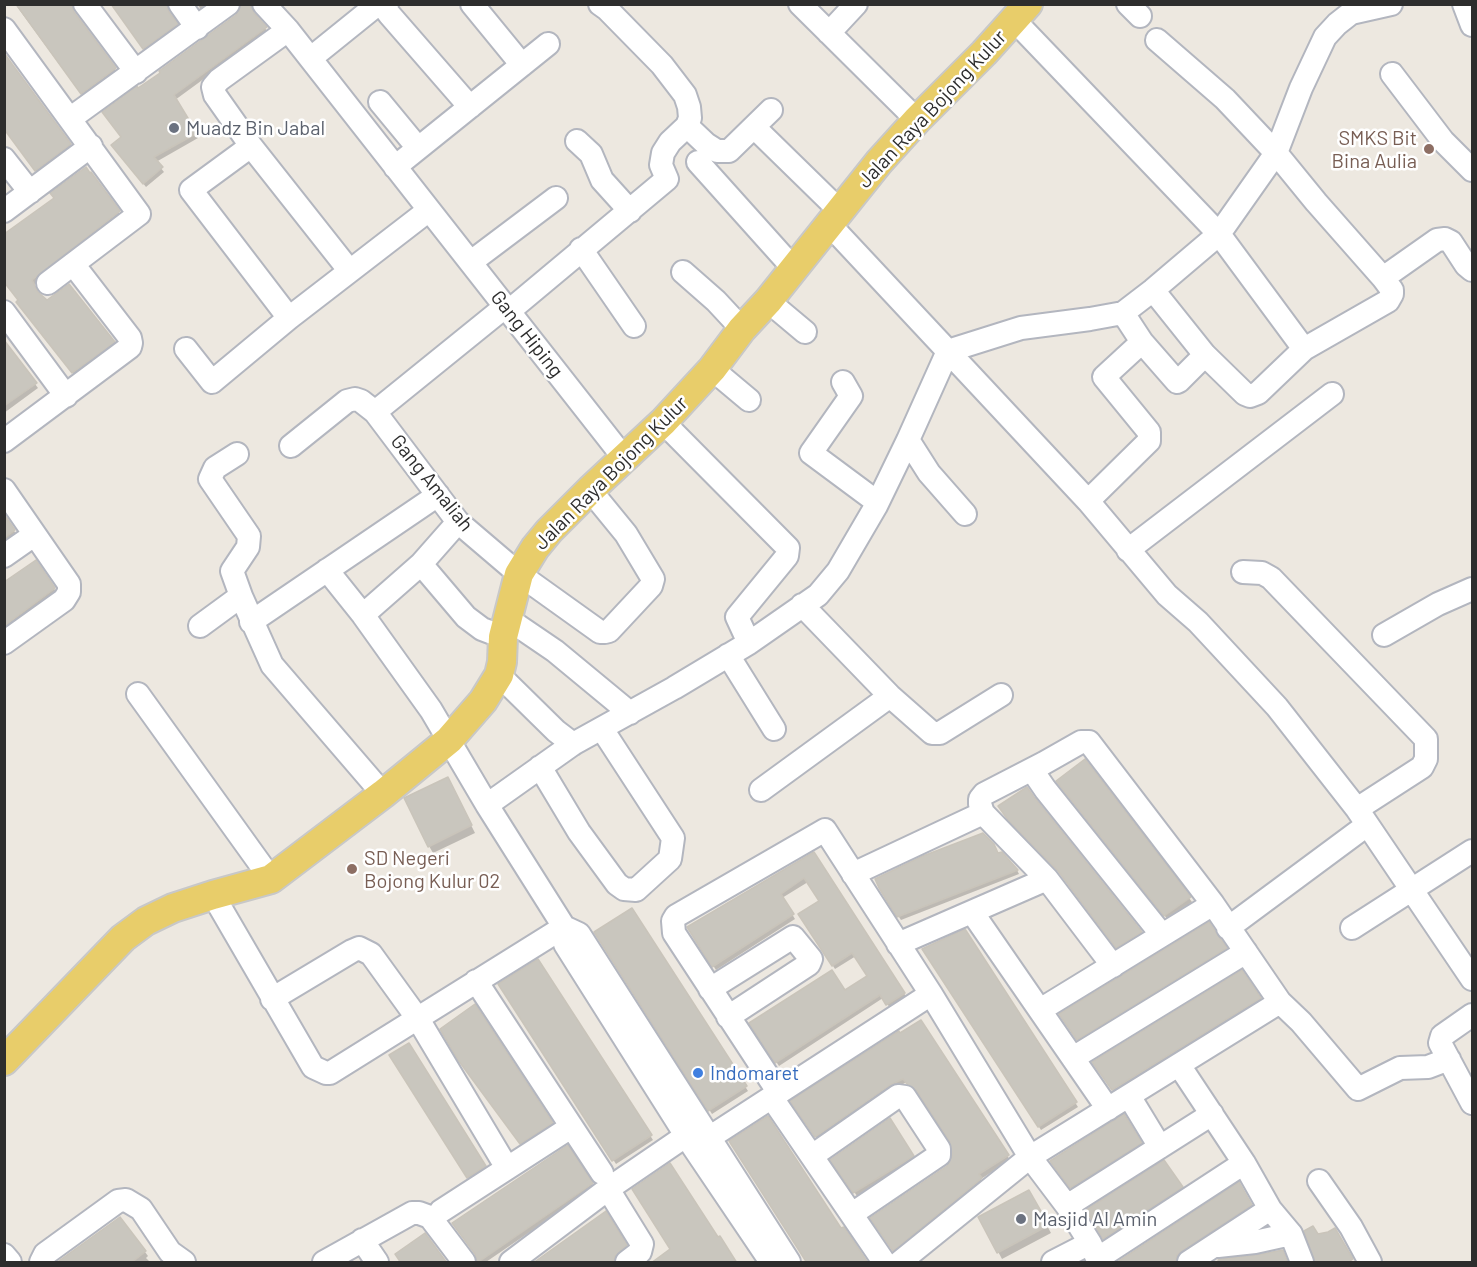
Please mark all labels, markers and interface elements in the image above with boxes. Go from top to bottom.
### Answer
street label: Jalan Raya Bojong Kulur [853,25,1011,193]
place label: Muadz Bin Jabal [186,116,325,140]
marker: Muadz Bin Jabal [167,121,181,135]
place label: SMKS Bit Bina Aulia [1332,126,1417,173]
marker: SMKS Bit Bina Aulia [1422,142,1436,156]
street label: Gang Hiping [486,286,568,382]
street label: Jalan Raya Bojong Kulur [529,391,693,555]
street label: Gang Amaliah [386,430,478,536]
place label: SD Negeri Bojong Kulur 02 [364,846,500,893]
marker: SD Negeri Bojong Kulur 02 [345,862,359,876]
place label: Indomaret [710,1061,799,1085]
marker: Indomaret [691,1066,705,1080]
place label: Masjid Al Amin [1033,1207,1157,1231]
marker: Masjid Al Amin [1014,1212,1028,1226]

